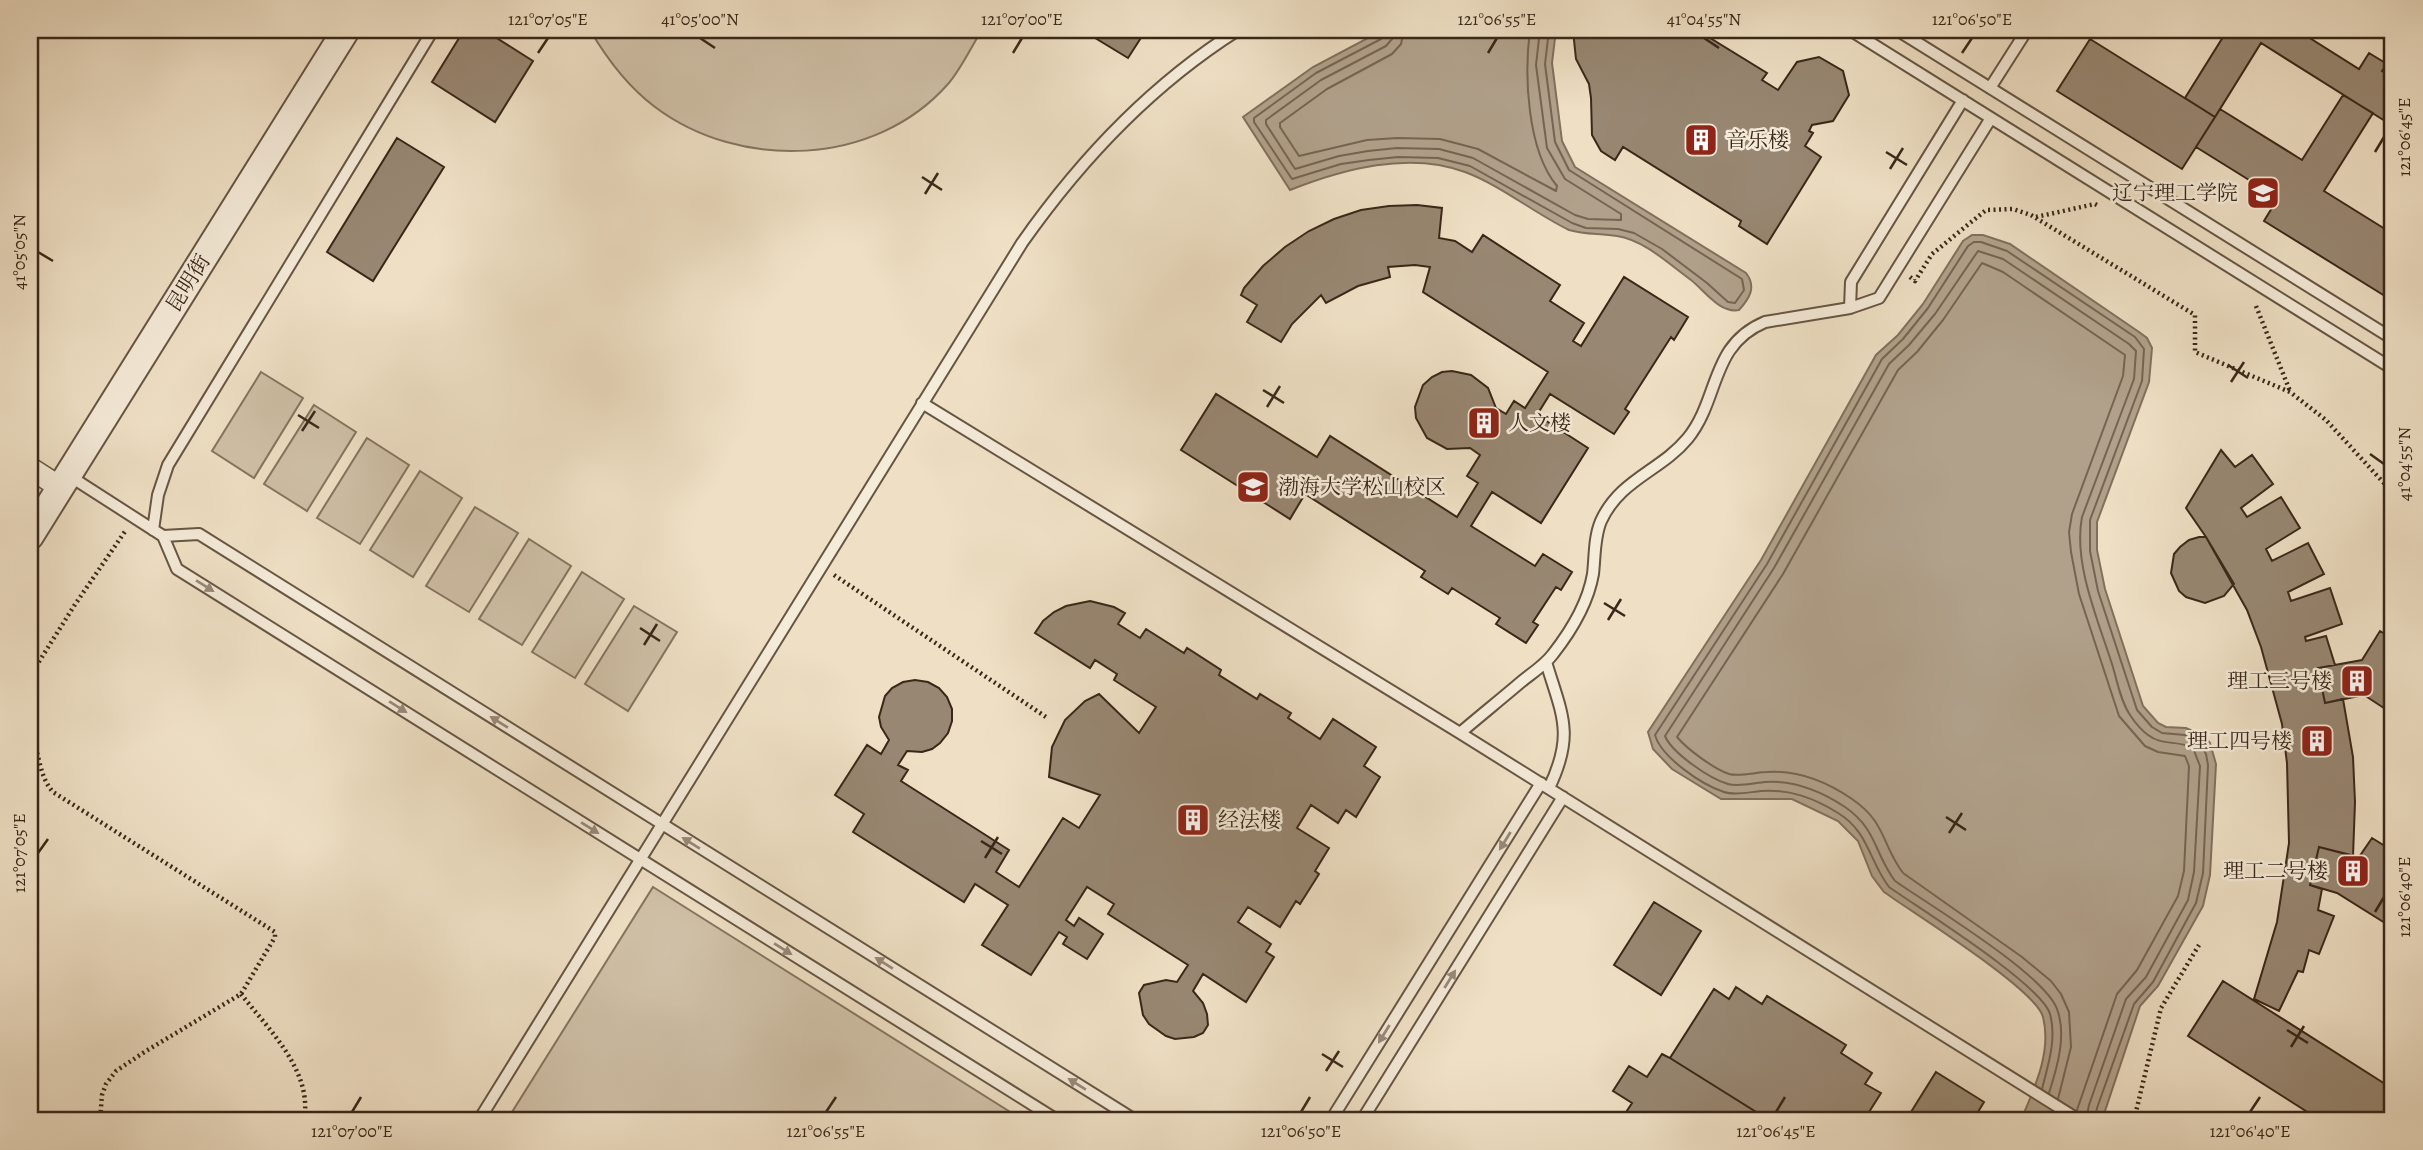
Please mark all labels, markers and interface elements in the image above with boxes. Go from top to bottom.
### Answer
text: 121°07'05"E [508,7,588,31]
text: 41°05'00"N [661,7,739,31]
text: 121°07'00"E [981,7,1063,31]
text: 121°06'55"E [1458,7,1536,31]
text: 41°04'55"N [1667,7,1741,31]
text: 121°06'50"E [1932,7,2012,31]
text: 121°06'45"E [2392,97,2416,177]
building icon: 音乐楼 [1682,121,1720,159]
place label: 音乐楼 [1726,126,1789,154]
school or university icon: 辽宁理工学院 [2244,174,2282,212]
place label: 辽宁理工学院 [2112,179,2238,207]
text: 41°05'05"N [7,214,31,290]
street label: 昆明街 [159,249,217,317]
building icon: 人文楼 [1465,404,1503,442]
place label: 人文楼 [1508,409,1571,437]
text: 41°04'55"N [2392,427,2416,501]
school or university icon: 渤海大学松山校区 [1234,468,1272,506]
place label: 渤海大学松山校区 [1278,473,1446,501]
one-way arrow [195,580,214,593]
building icon: 理工三号楼 [2338,662,2376,700]
place label: 理工三号楼 [2227,667,2332,695]
one-way arrow [388,700,407,713]
one-way arrow [489,715,508,728]
building icon: 理工四号楼 [2298,722,2336,760]
place label: 理工四号楼 [2187,727,2292,755]
building icon: 经法楼 [1174,801,1212,839]
place label: 经法楼 [1218,806,1281,834]
text: 121°07'05"E [7,813,31,893]
one-way arrow [581,821,600,834]
one-way arrow [1498,832,1511,851]
one-way arrow [682,836,701,849]
building icon: 理工二号楼 [2334,852,2372,890]
text: 121°06'40"E [2392,856,2416,938]
place label: 理工二号楼 [2223,857,2328,885]
one-way arrow [773,942,793,955]
one-way arrow [874,957,894,970]
one-way arrow [1443,969,1456,989]
one-way arrow [1378,1025,1391,1044]
one-way arrow [1067,1078,1087,1091]
text: 121°07'00"E [311,1119,393,1143]
text: 121°06'55"E [787,1119,865,1143]
text: 121°06'50"E [1261,1119,1341,1143]
text: 121°06'45"E [1736,1119,1816,1143]
text: 121°06'40"E [2209,1119,2291,1143]

